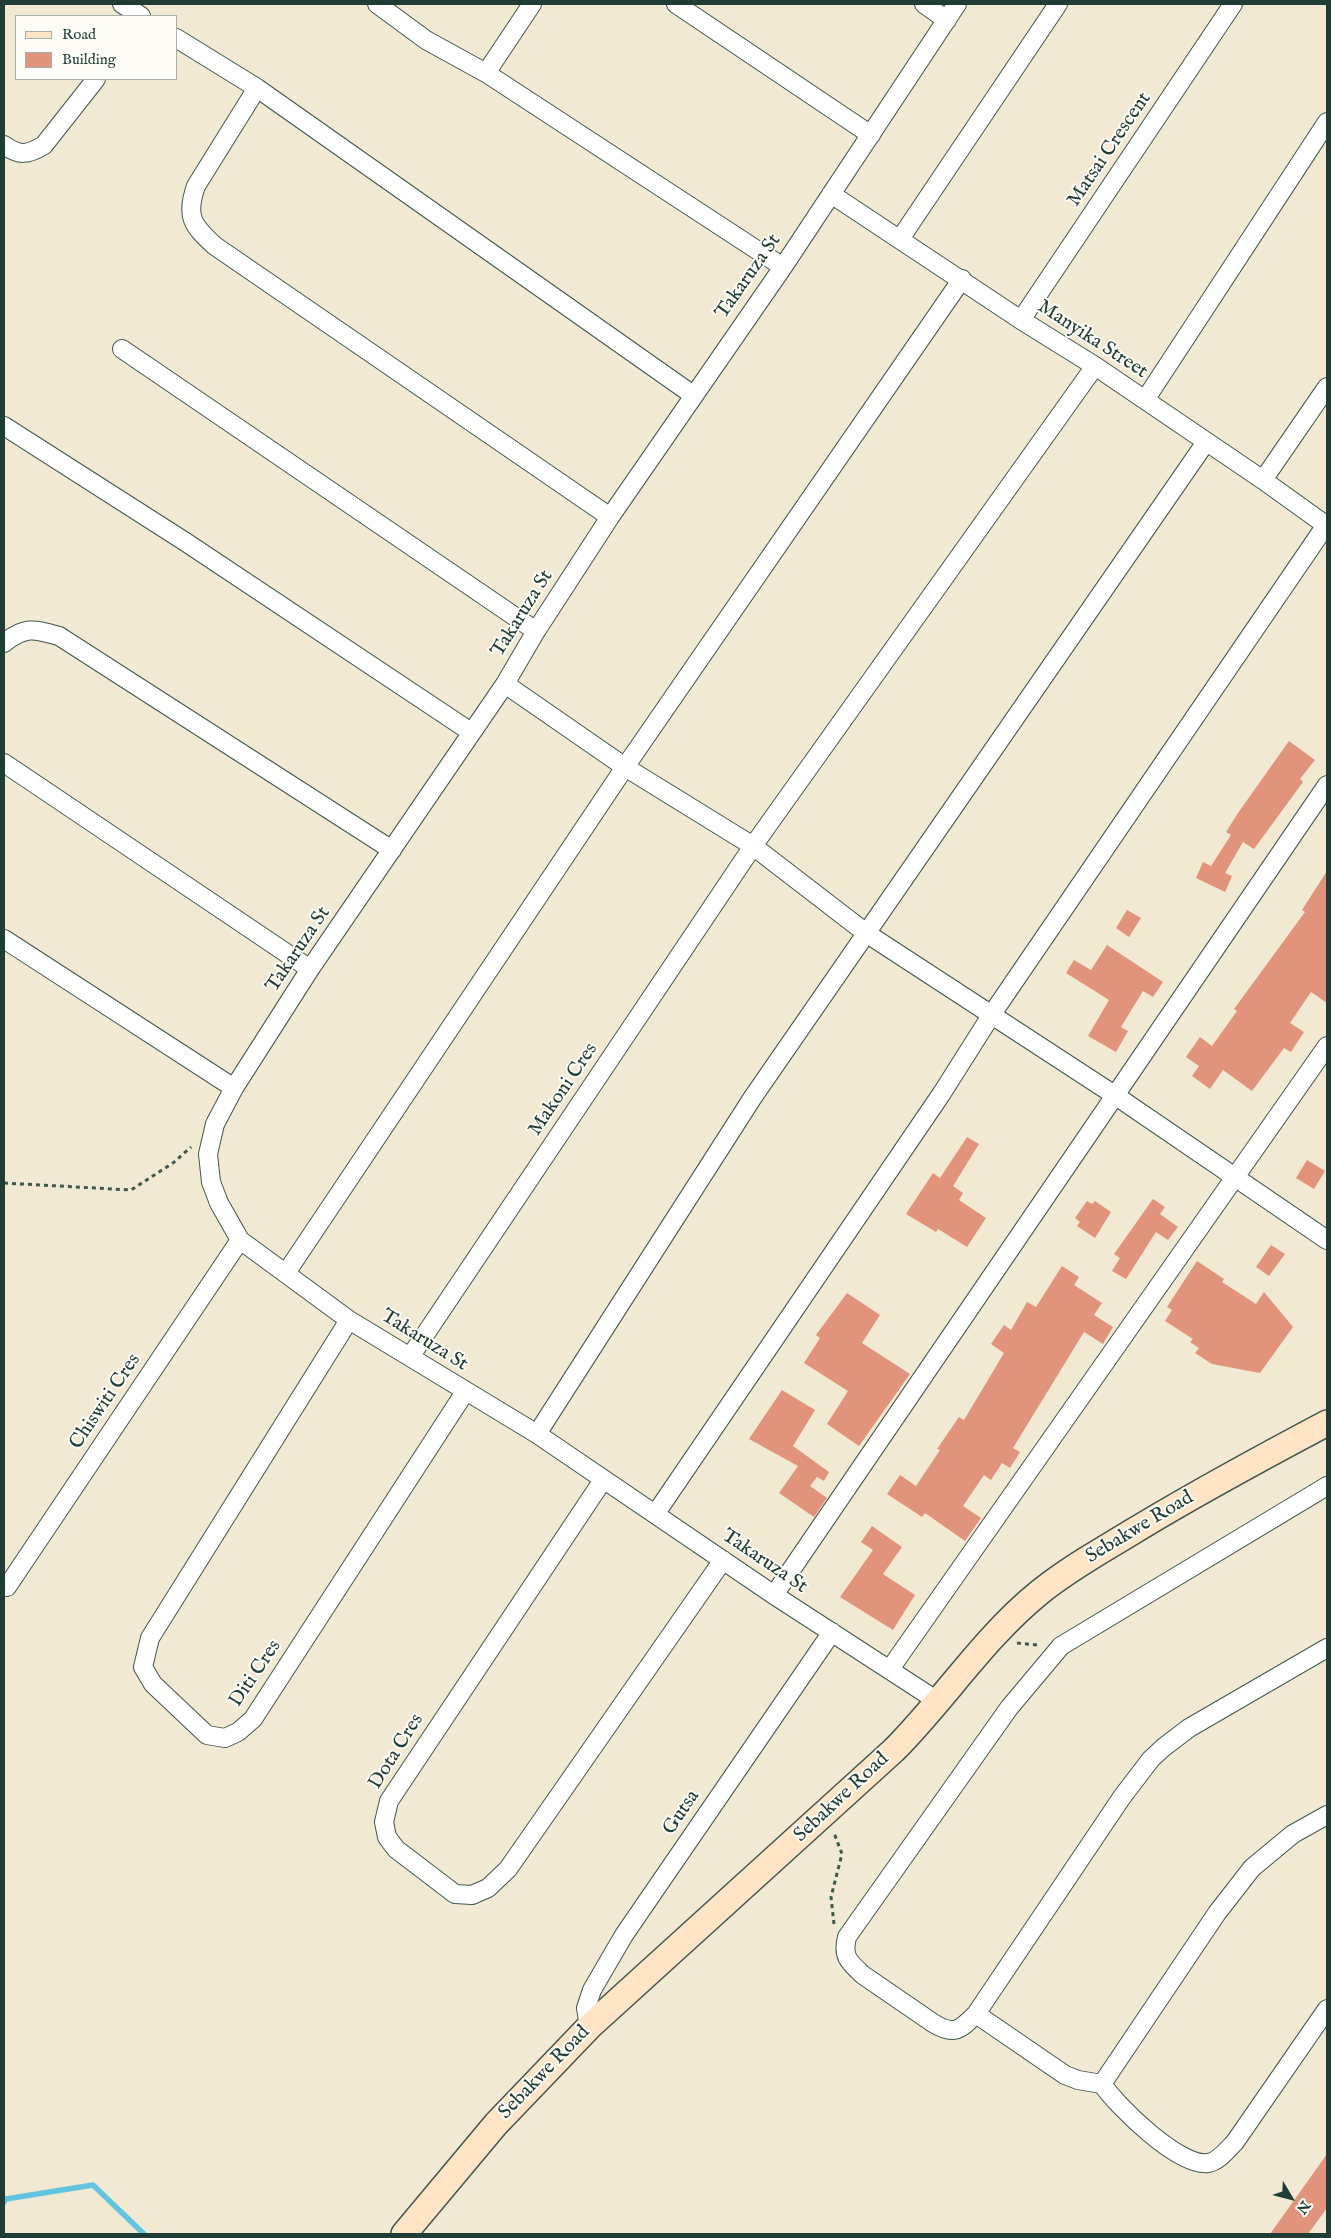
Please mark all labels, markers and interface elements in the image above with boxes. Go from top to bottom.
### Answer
legend [15,15,178,80]
text: Road [62,25,96,44]
text: Building [62,50,116,69]
street label: Matsai Crescent [1063,88,1157,212]
street label: Takaruza St [711,230,787,324]
street label: Manyika Street [1032,295,1152,385]
street label: Takaruza St [487,566,559,662]
street label: Takaruza St [262,903,336,997]
street label: Makoni Cres [524,1039,604,1141]
street label: Takaruza St [376,1305,472,1377]
street label: Chiswiti Cres [65,1350,147,1454]
street label: Sebakwe Road [1082,1487,1198,1569]
street label: Takaruza St [717,1525,811,1599]
street label: Diti Cres [225,1636,287,1712]
street label: Dota Cres [364,1710,430,1794]
street label: Sebakwe Road [790,1748,894,1848]
street label: Gutsa [658,1786,706,1840]
street label: Sebakwe Road [494,2021,596,2125]
north arrow [1266,2173,1316,2223]
text: N [1292,2197,1314,2217]

